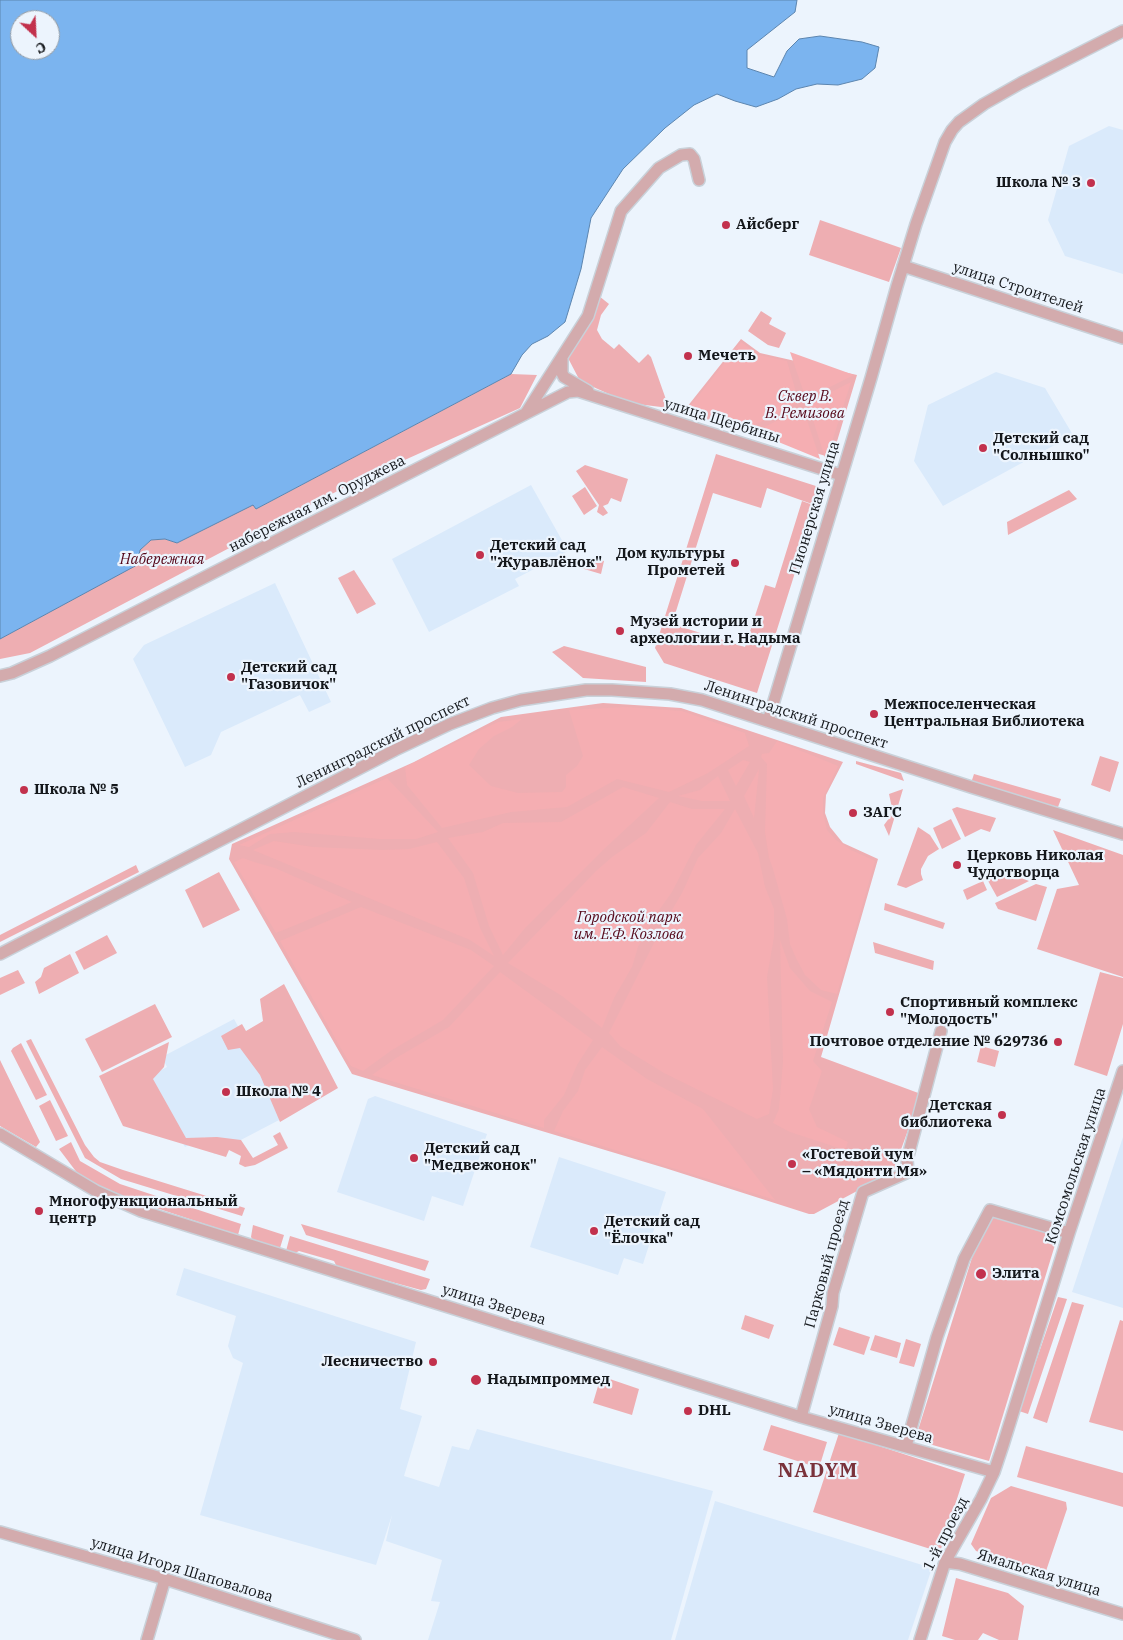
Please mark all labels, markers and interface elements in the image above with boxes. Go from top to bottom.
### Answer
north arrow [10,10,60,60]
text: С [33,38,49,58]
place label: Школа № 3 [996,174,1081,192]
marker: Школа № 3 [1085,177,1097,189]
place label: Айсберг [736,216,799,234]
marker: Айсберг [720,219,732,231]
street label: улица Строителей [951,258,1085,318]
place label: Мечеть [698,347,756,365]
marker: Мечеть [682,350,694,362]
park label: Сквер В. В. Ремизова [765,388,845,423]
street label: улица Щербины [662,395,782,447]
place label: Детский сад "Солнышко" [993,430,1090,465]
street label: Пионерская улица [786,439,844,577]
marker: Детский сад "Солнышко" [977,442,989,454]
street label: набережная им. Оруджева [226,452,408,556]
place label: Детский сад "Журавлёнок" [490,537,602,572]
place label: Дом культуры Прометей [616,545,725,580]
marker: Детский сад "Журавлёнок" [474,549,486,561]
park label: Набережная [120,551,204,569]
marker: Дом культуры Прометей [729,557,741,569]
place label: Музей истории и археологии г. Надыма [630,613,800,648]
marker: Музей истории и археологии г. Надыма [614,625,626,637]
place label: Детский сад "Газовичок" [241,659,337,694]
marker: Детский сад "Газовичок" [225,671,237,683]
street label: Ленинградский проспект [702,677,890,753]
street label: Ленинградский проспект [293,692,473,792]
place label: Межпоселенческая Центральная Библиотека [884,696,1085,731]
marker: Межпоселенческая Центральная Библиотека [868,708,880,720]
place label: Школа № 5 [34,781,119,799]
marker: Школа № 5 [18,784,30,796]
place label: ЗАГС [863,804,902,822]
marker: ЗАГС [847,807,859,819]
place label: Церковь Николая Чудотворца [967,847,1104,882]
marker: Церковь Николая Чудотворца [951,859,963,871]
park label: Городской парк им. Е.Ф. Козлова [574,909,684,944]
place label: Спортивный комплекс "Молодость" [900,994,1078,1029]
marker: Спортивный комплекс "Молодость" [884,1006,896,1018]
place label: Почтовое отделение № 629736 [809,1033,1048,1051]
marker: Почтовое отделение № 629736 [1052,1036,1064,1048]
place label: Школа № 4 [236,1083,321,1101]
street label: Комсомольская улица [1042,1085,1110,1247]
marker: Школа № 4 [220,1086,232,1098]
place label: Детская библиотека [900,1097,992,1132]
marker: Детская библиотека [996,1109,1008,1121]
place label: Детский сад "Медвежонок" [424,1140,537,1175]
place label: «Гостевой чум – «Мядонти Мя» [802,1146,927,1181]
marker: Детский сад "Медвежонок" [408,1152,420,1164]
marker: «Гостевой чум – «Мядонти Мя» [786,1158,798,1170]
place label: Многофункциональный центр [49,1193,238,1228]
street label: Парковый проезд [801,1198,853,1330]
marker: Многофункциональный центр [33,1205,45,1217]
place label: Детский сад "Ёлочка" [604,1213,700,1248]
marker: Детский сад "Ёлочка" [588,1225,600,1237]
place label: Элита [992,1265,1040,1283]
marker: Элита [974,1267,988,1281]
street label: улица Зверева [440,1281,548,1329]
place label: Лесничество [321,1353,423,1371]
marker: Лесничество [427,1356,439,1368]
place label: Надымпроммед [487,1371,610,1389]
marker: Надымпроммед [469,1373,483,1387]
street label: улица Зверева [827,1401,935,1447]
place label: DHL [698,1402,731,1420]
marker: DHL [682,1405,694,1417]
district label: NADYM [777,1459,859,1483]
street label: 1-й проезд [920,1494,972,1574]
street label: улица Игоря Шаповалова [89,1534,275,1606]
street label: Ямальская улица [975,1546,1103,1600]

